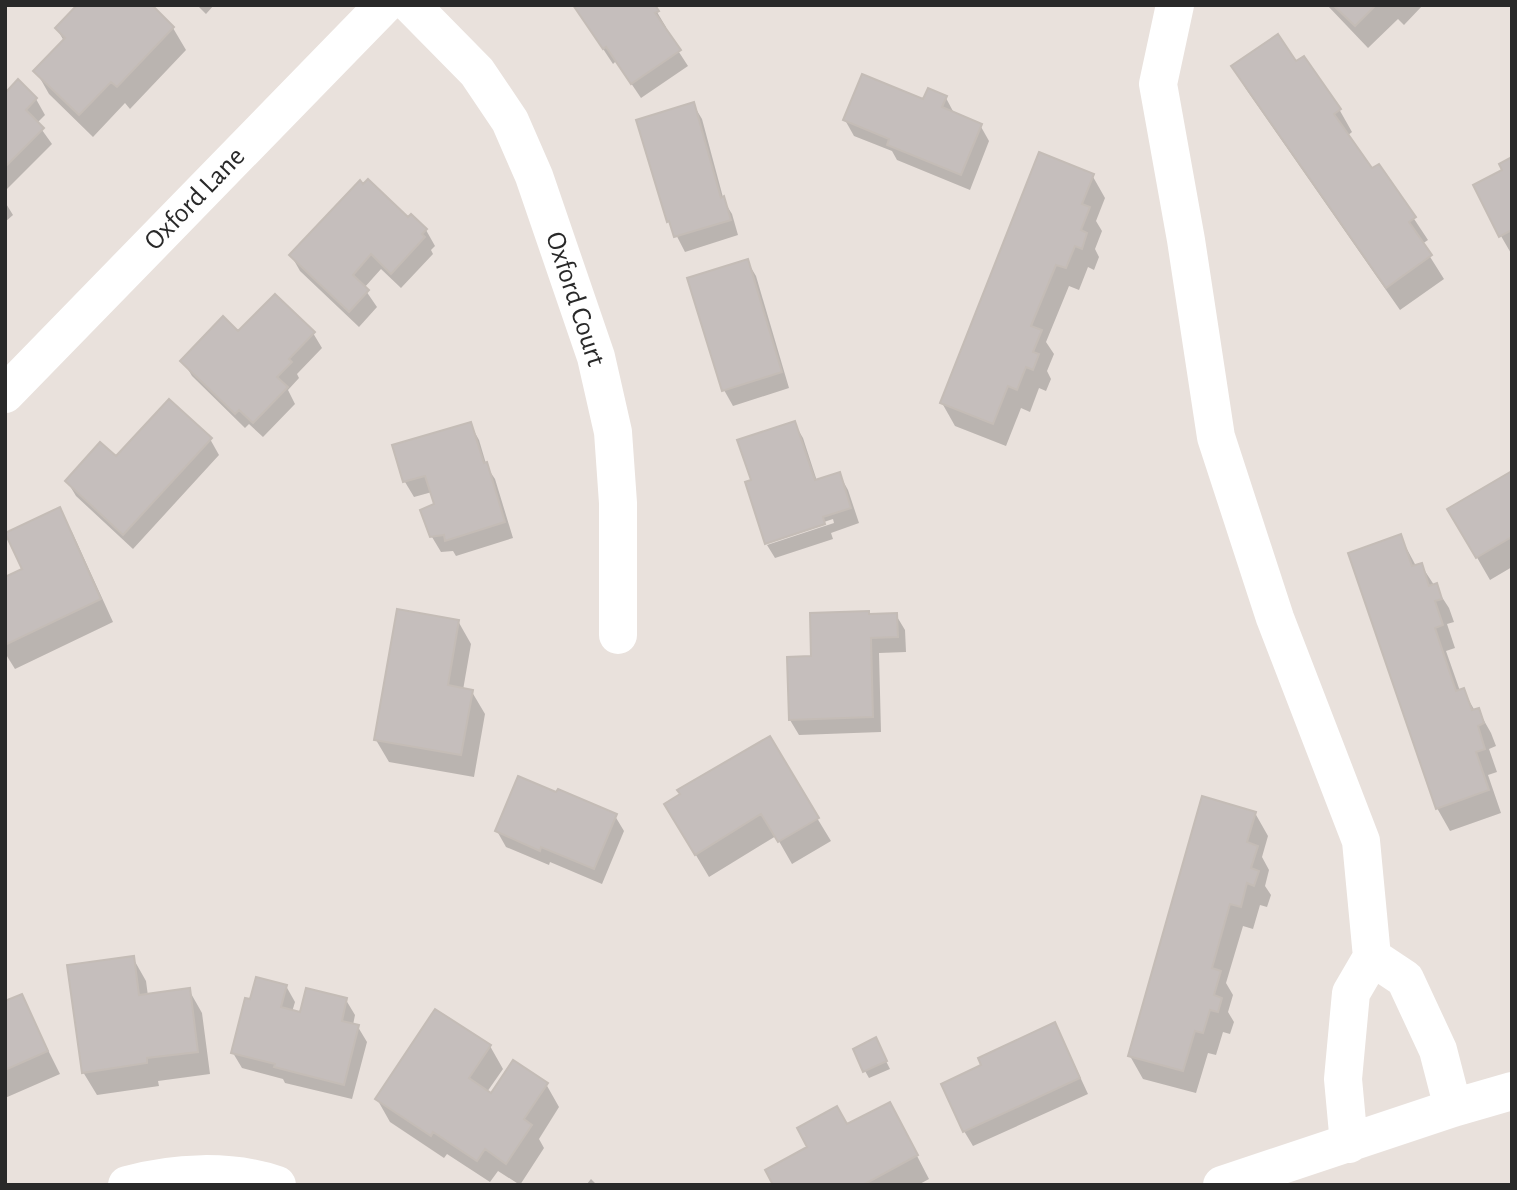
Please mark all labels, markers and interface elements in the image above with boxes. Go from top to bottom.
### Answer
street label: Oxford Lane [139,142,251,256]
street label: Oxford Court [540,228,610,370]

